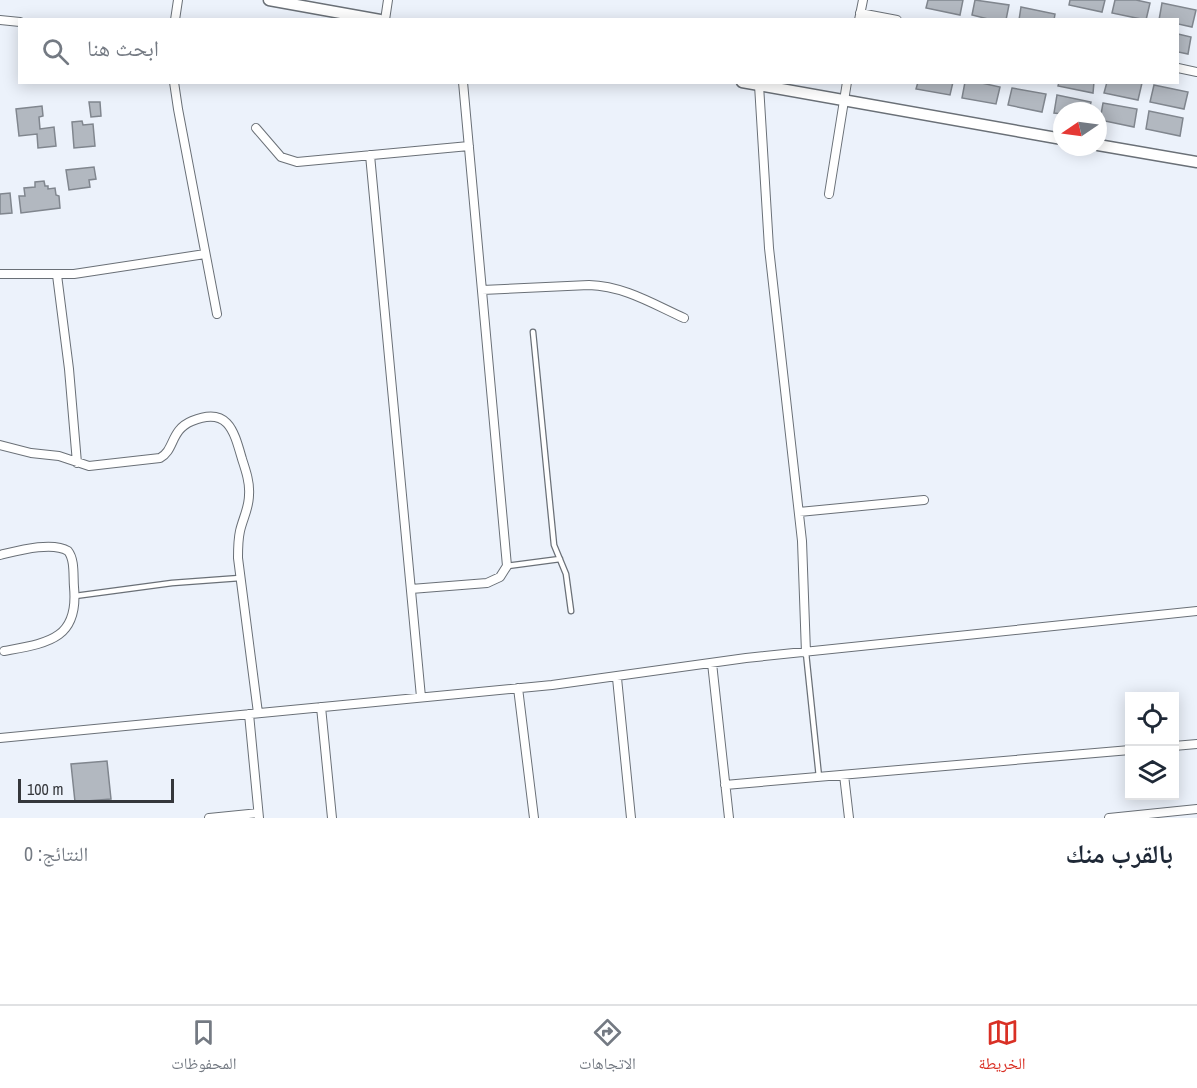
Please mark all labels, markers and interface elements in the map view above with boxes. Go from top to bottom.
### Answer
search box [18,18,1179,84]
text: ابحث هنا [87,33,159,63]
icon: search [39,35,72,68]
north arrow [1053,102,1107,156]
map controls [1125,692,1179,800]
button: locate [1125,692,1179,746]
button: layers [1125,746,1179,800]
scale bar [18,776,174,804]
text: 100 m [27,778,63,800]
text: بالقرب منك [1066,836,1173,871]
text: النتائج: 0 [24,840,88,867]
tab: المحفوظات [171,1016,236,1079]
tab: الاتجاهات [579,1016,636,1079]
tab: الخريطة [979,1016,1026,1079]

